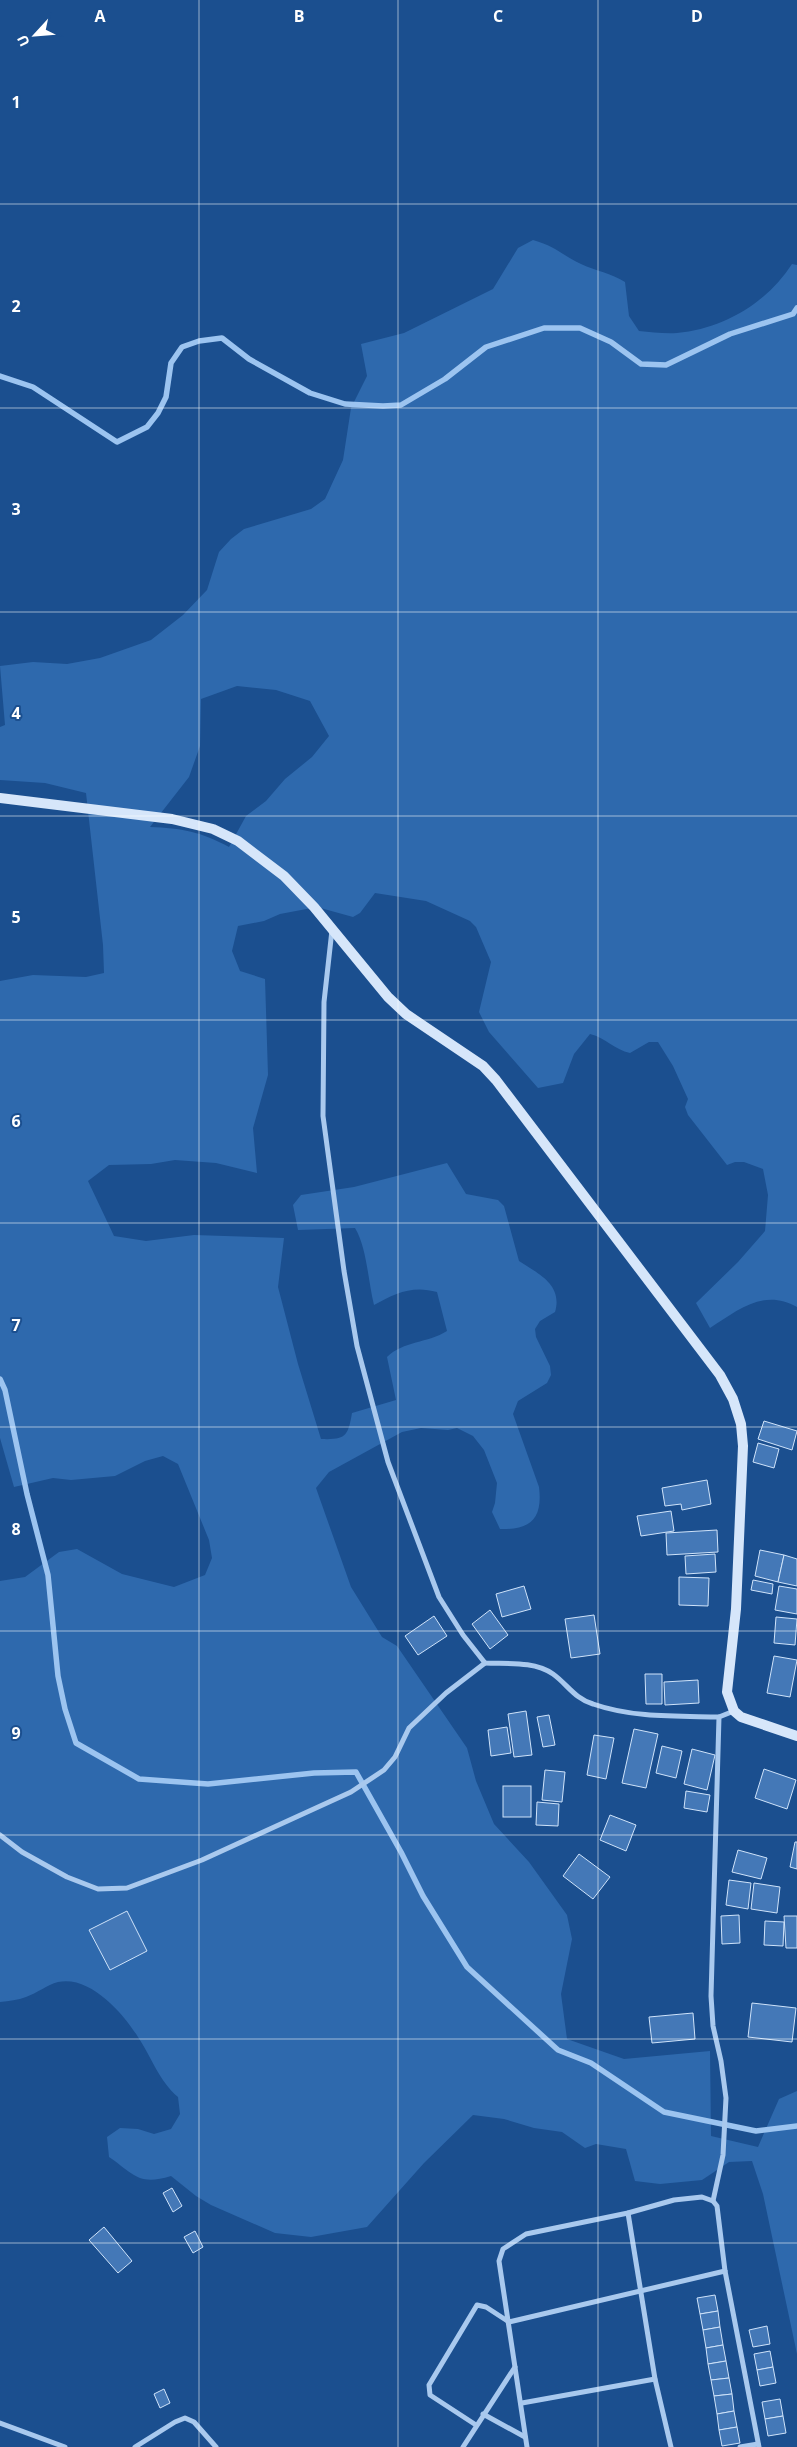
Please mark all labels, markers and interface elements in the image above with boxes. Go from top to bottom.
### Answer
text: A [94,5,106,27]
text: B [294,5,304,27]
text: C [493,5,503,27]
text: D [691,5,703,27]
north arrow [10,10,60,60]
text: U [12,32,34,50]
text: 1 [11,91,21,113]
text: 2 [11,295,21,317]
text: 3 [11,498,21,520]
text: 4 [11,702,21,724]
text: 5 [11,906,21,928]
text: 6 [11,1110,21,1132]
text: 7 [11,1314,21,1336]
text: 8 [11,1518,21,1540]
text: 9 [11,1722,21,1744]

